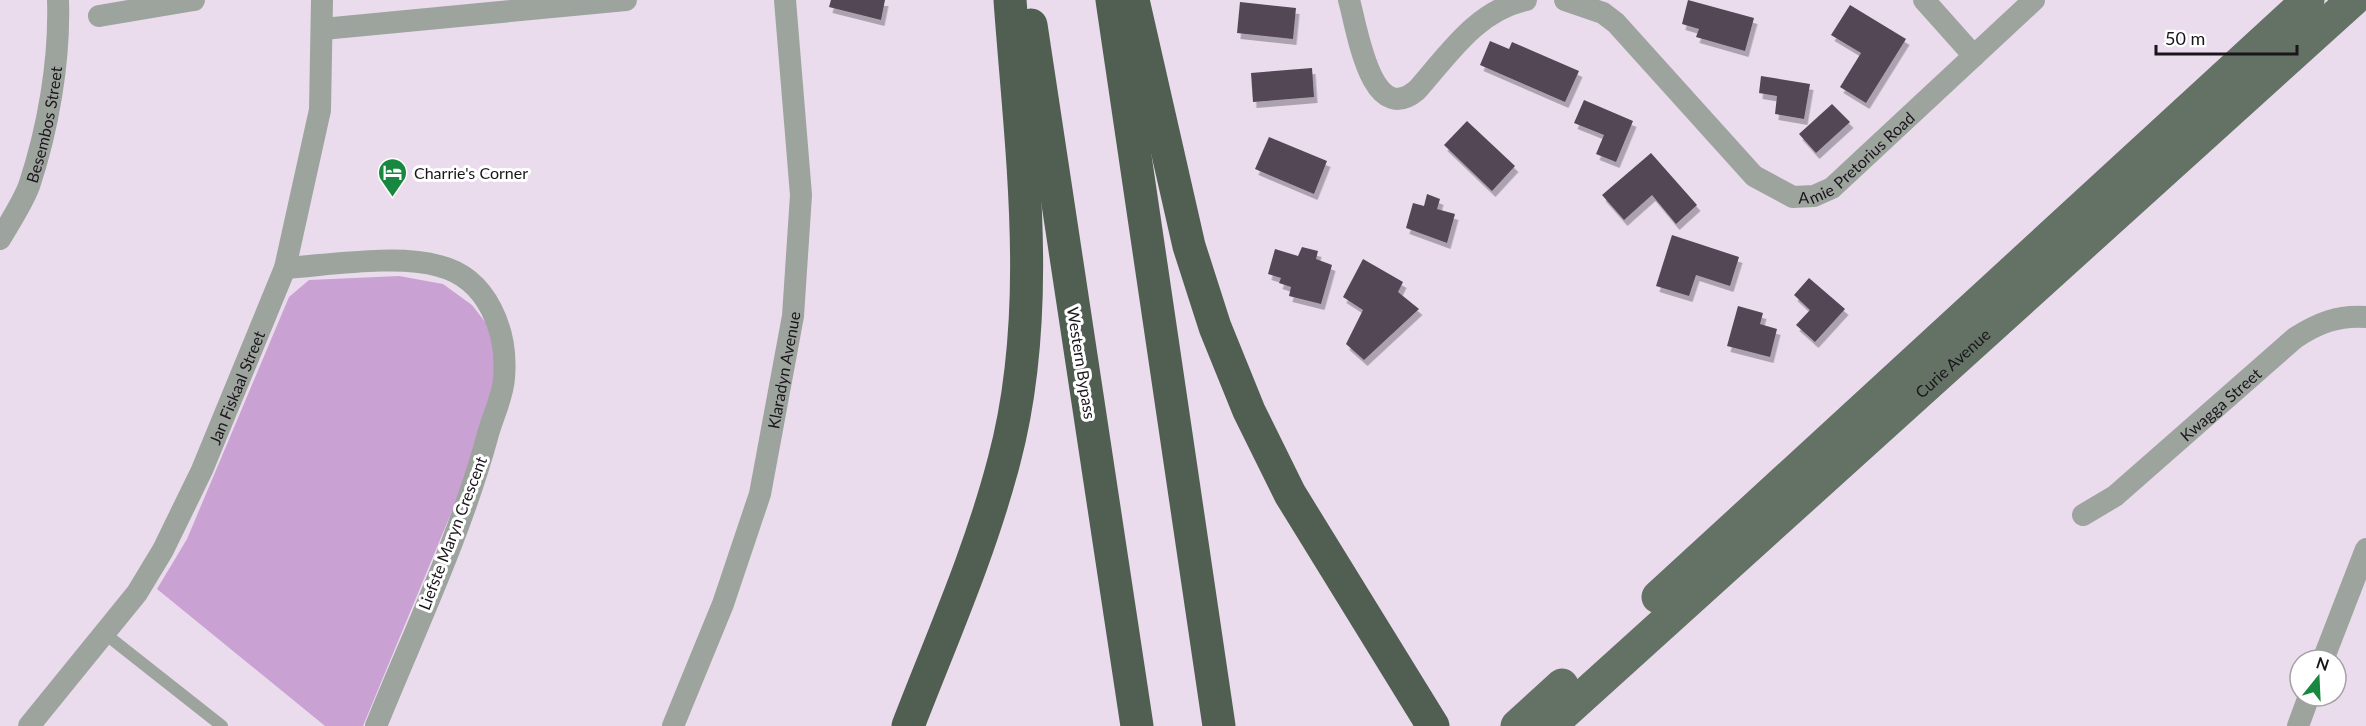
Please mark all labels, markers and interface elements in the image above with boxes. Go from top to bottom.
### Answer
scale bar [2156,18,2297,56]
text: 50 m [2165,27,2205,49]
street label: Besembos Street [21,65,65,185]
street label: Amie Pretorius Road [1798,107,1918,207]
hotel icon: Charrie's Corner [377,156,409,198]
place label: Charrie's Corner [414,163,528,182]
street label: Western Bypass [1064,306,1100,420]
street label: Klaradyn Avenue [763,311,803,430]
street label: Curie Avenue [1911,324,1993,401]
street label: Jan Fiskaal Street [204,327,268,447]
street label: Kwagga Street [2176,363,2265,444]
street label: Liefste Maryn Crescent [414,453,490,612]
north arrow [2288,648,2348,708]
text: N [2314,652,2332,674]

